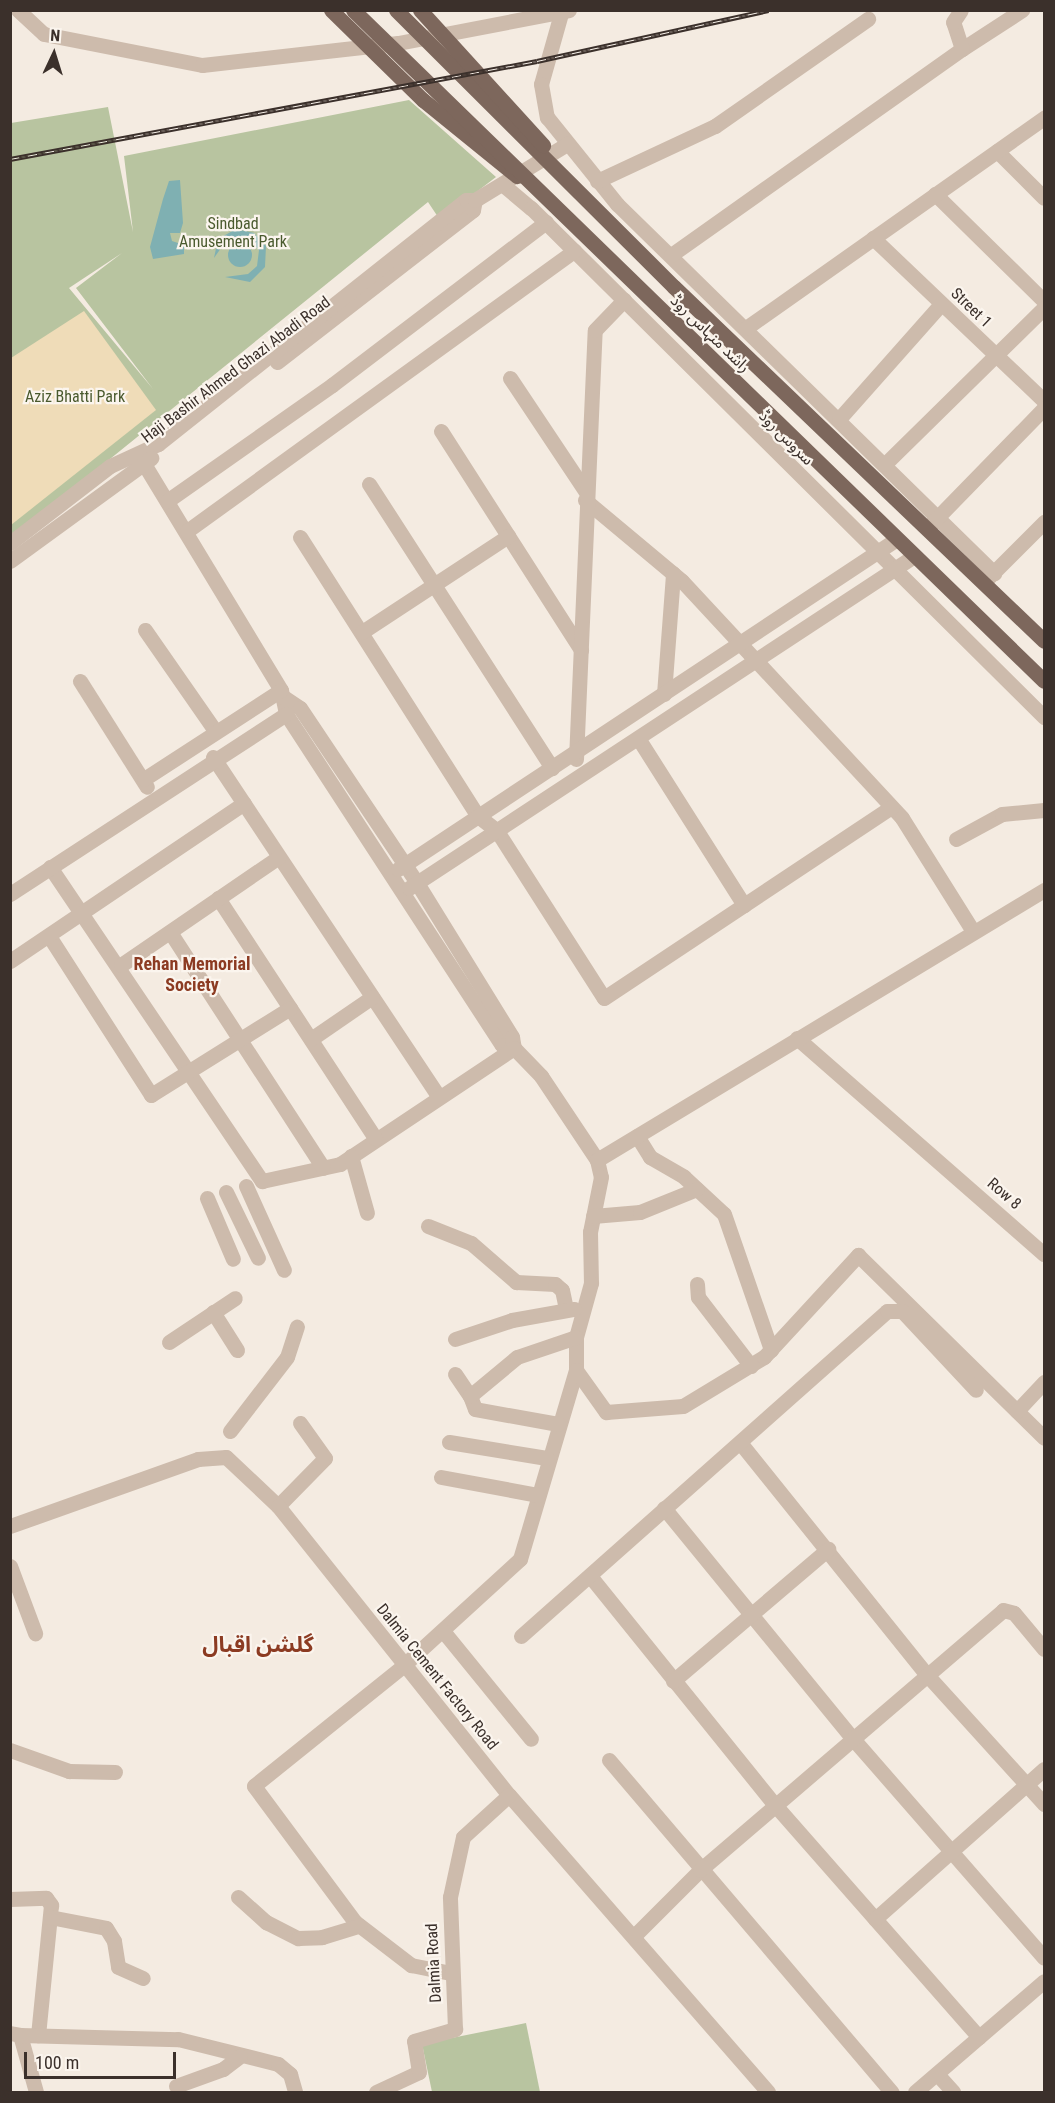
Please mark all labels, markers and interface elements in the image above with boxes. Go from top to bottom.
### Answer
north arrow [24,24,84,84]
text: N [50,26,61,45]
park label: Sindbad Amusement Park [179,214,287,252]
street label: Street 1 [947,284,995,332]
street label: راشد منہاس روڈ [666,291,754,377]
street label: Haji Bashir Ahmed Ghazi Abadi Road [138,293,334,447]
park label: Aziz Bhatti Park [25,387,125,407]
street label: سروس روڈ [755,407,817,469]
district label: Rehan Memorial Society [134,954,250,996]
street label: Row 8 [983,1174,1025,1214]
street label: Dalmia Cement Factory Road [372,1600,502,1754]
district label: گلشن اقبال [202,1632,314,1658]
street label: Dalmia Road [422,1923,446,2003]
scale bar [27,2040,178,2078]
text: 100 m [35,2052,79,2073]

